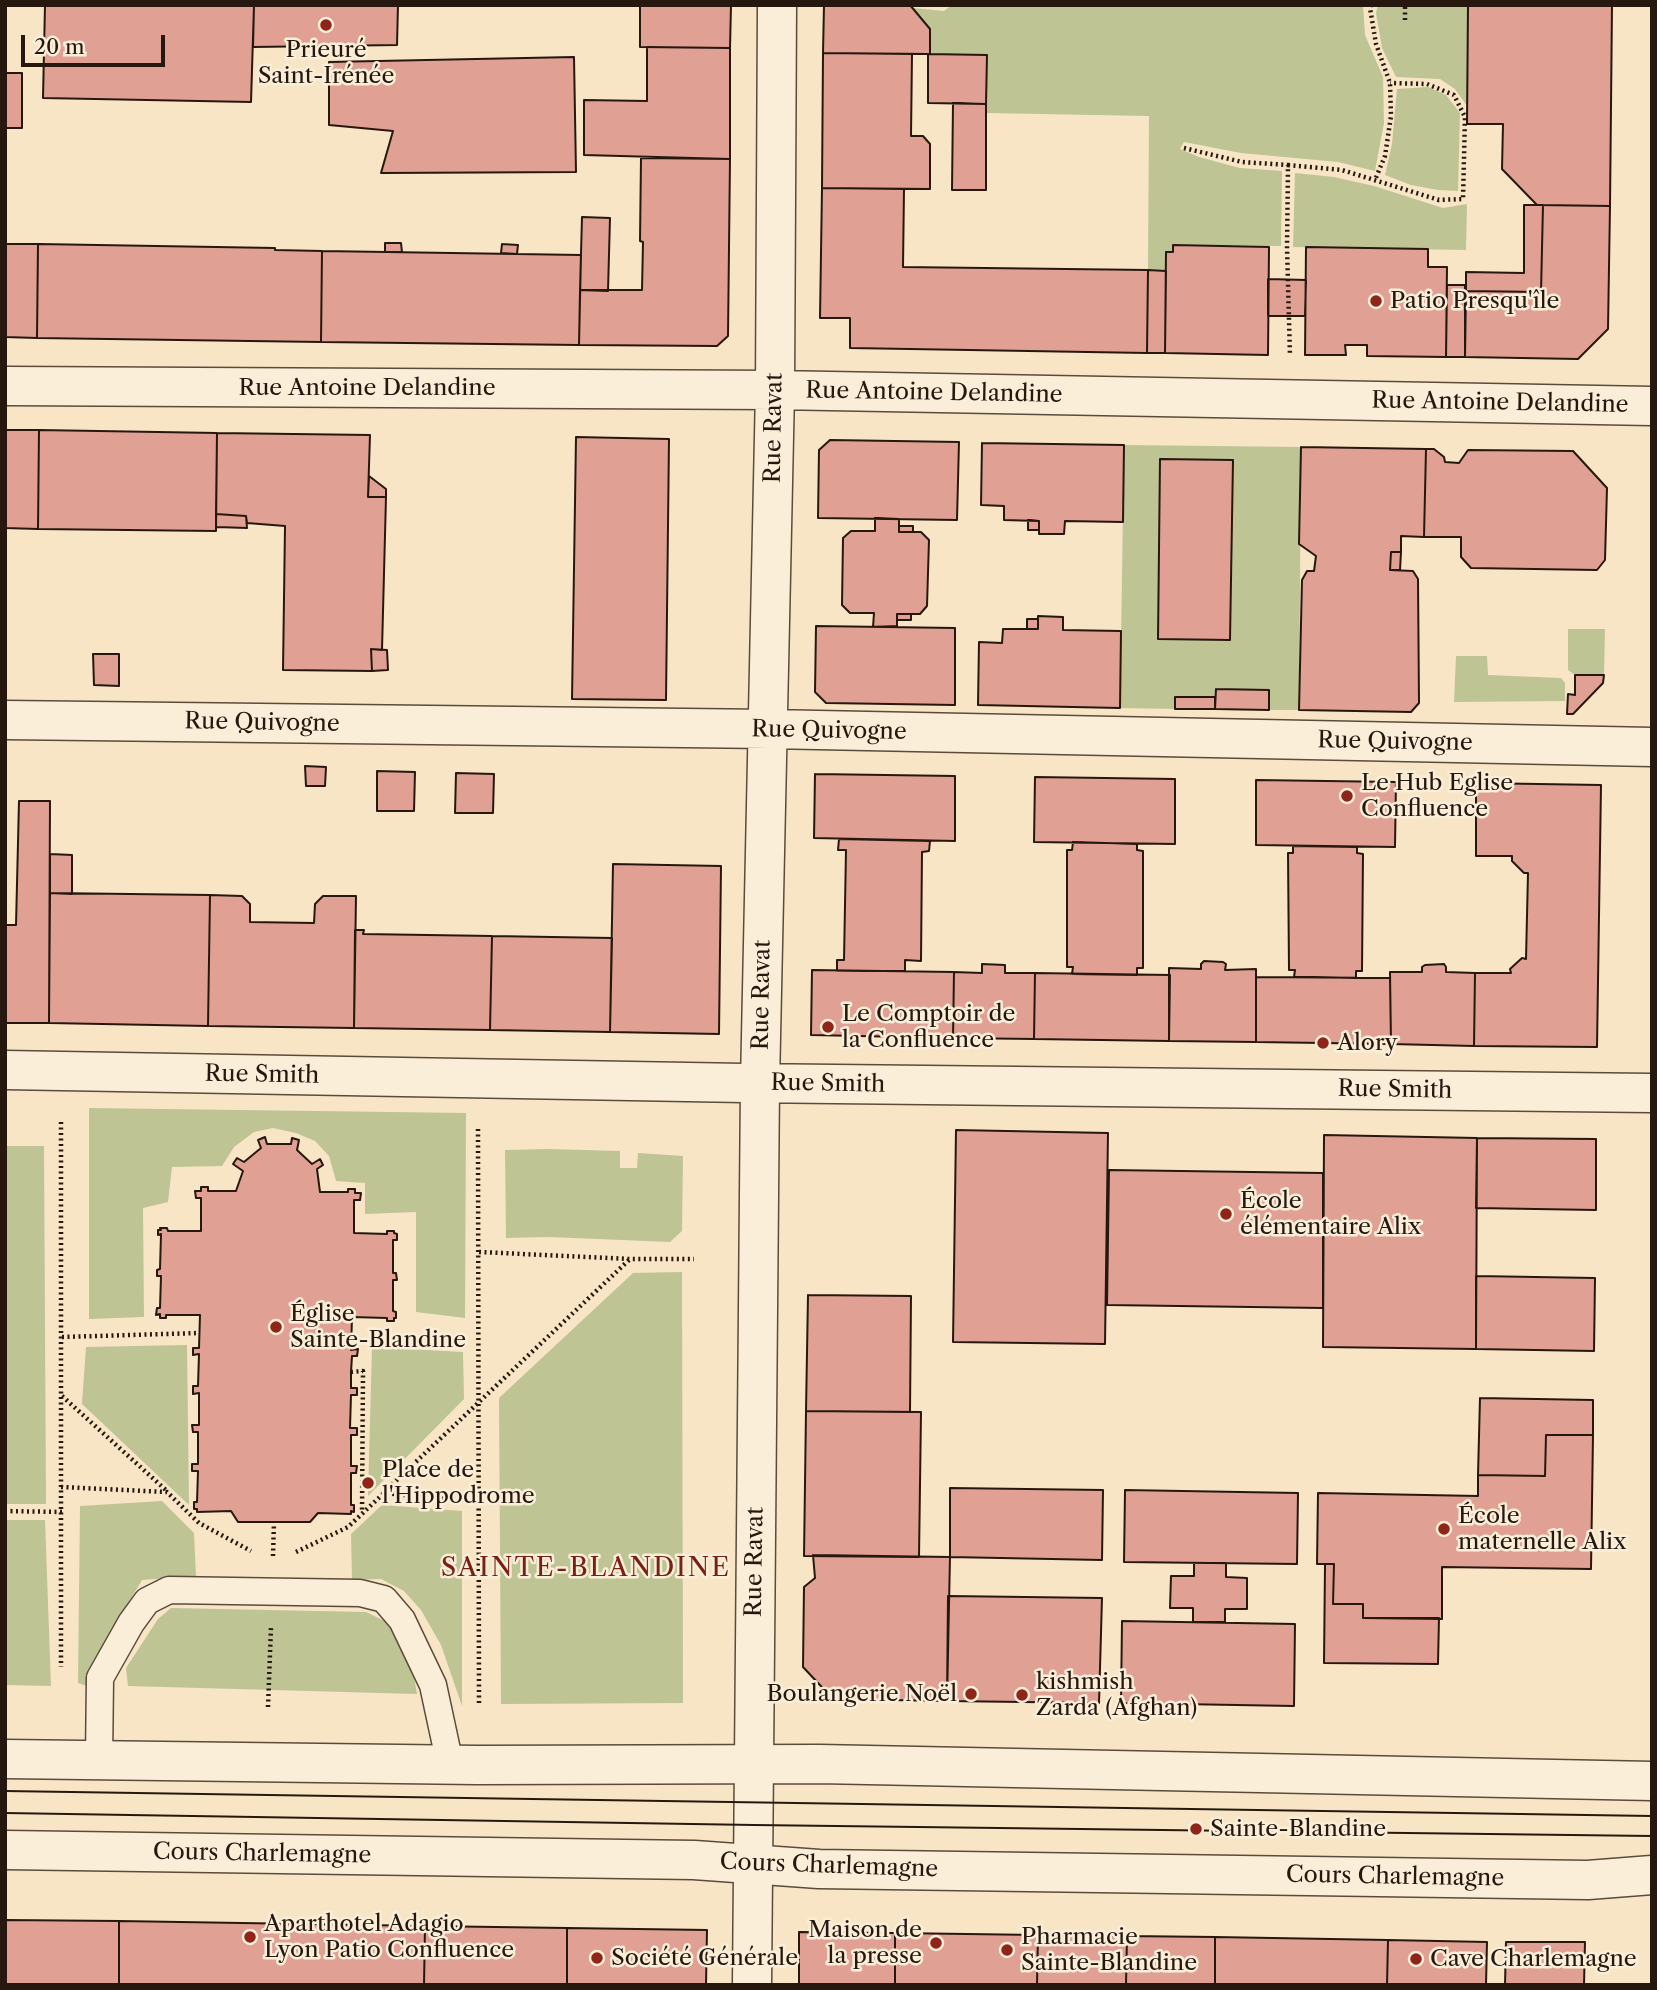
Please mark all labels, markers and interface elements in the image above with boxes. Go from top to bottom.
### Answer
marker: Prieuré Saint-Irénée [318,17,334,33]
scale bar [24,21,168,65]
text: 20 m [34,34,85,59]
place label: Prieuré Saint-Irénée [258,36,394,90]
place label: Patio Presqu'île [1390,287,1559,315]
marker: Patio Presqu'île [1368,293,1384,309]
street label: Rue Ravat [759,373,789,483]
street label: Rue Antoine Delandine [238,374,496,402]
street label: Rue Antoine Delandine [805,377,1063,409]
street label: Rue Antoine Delandine [1371,387,1629,419]
street label: Rue Quivogne [184,708,340,738]
street label: Rue Quivogne [751,716,907,746]
street label: Rue Quivogne [1317,727,1473,757]
place label: Le Hub Eglise Confluence [1361,769,1513,823]
marker: Le Hub Eglise Confluence [1339,788,1355,804]
street label: Rue Ravat [747,940,777,1050]
place label: Le Comptoir de la Confluence [842,1000,1015,1054]
marker: Le Comptoir de la Confluence [820,1019,836,1035]
place label: Alory [1337,1029,1397,1057]
marker: Alory [1315,1035,1331,1051]
street label: Rue Smith [204,1060,320,1090]
street label: Rue Smith [770,1069,886,1099]
street label: Rue Smith [1337,1075,1453,1105]
place label: École élémentaire Alix [1240,1187,1421,1241]
marker: École élémentaire Alix [1218,1206,1234,1222]
place label: Église Sainte-Blandine [290,1300,466,1354]
marker: Église Sainte-Blandine [268,1319,284,1335]
place label: Place de l'Hippodrome [382,1456,535,1510]
marker: Place de l'Hippodrome [360,1475,376,1491]
place label: École maternelle Alix [1458,1502,1626,1556]
street label: Rue Ravat [740,1507,770,1617]
marker: École maternelle Alix [1436,1521,1452,1537]
district label: SAINTE-BLANDINE [443,1552,729,1584]
place label: kishmish Zarda (Afghan) [1036,1668,1197,1722]
place label: Boulangerie Noël [766,1680,957,1708]
marker: Boulangerie Noël [963,1686,979,1702]
marker: kishmish Zarda (Afghan) [1014,1687,1030,1703]
place label: Sainte-Blandine [1210,1815,1386,1843]
marker: Sainte-Blandine [1188,1821,1204,1837]
street label: Cours Charlemagne [153,1838,371,1870]
street label: Cours Charlemagne [719,1848,939,1884]
street label: Cours Charlemagne [1286,1861,1504,1893]
place label: Aparthotel Adagio Lyon Patio Confluence [264,1910,514,1964]
place label: Maison de la presse [808,1916,922,1970]
place label: Pharmacie Sainte-Blandine [1021,1923,1197,1977]
marker: Aparthotel Adagio Lyon Patio Confluence [242,1929,258,1945]
marker: Maison de la presse [928,1935,944,1951]
marker: Pharmacie Sainte-Blandine [999,1942,1015,1958]
place label: Société Générale [611,1944,798,1972]
place label: Cave Charlemagne [1430,1945,1637,1973]
marker: Société Générale [589,1950,605,1966]
marker: Cave Charlemagne [1408,1951,1424,1967]

